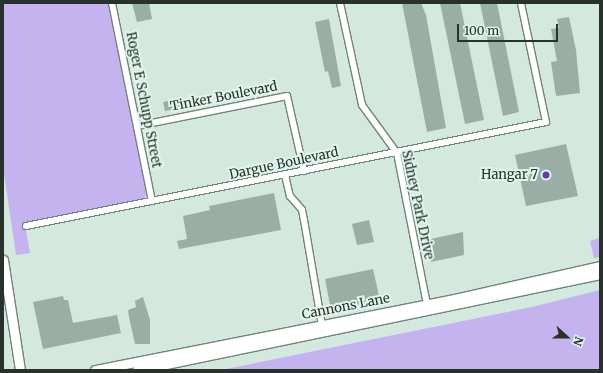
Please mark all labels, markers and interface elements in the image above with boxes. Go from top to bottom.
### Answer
scale bar [459,16,560,42]
text: 100 m [464,23,499,38]
street label: Roger E Schupp Street [122,31,164,169]
street label: Tinker Boulevard [169,79,279,115]
street label: Dargue Boulevard [228,145,340,183]
street label: Sidney Park Drive [398,149,436,261]
place label: Hangar 7 [481,167,538,183]
marker: Hangar 7 [541,170,551,180]
street label: Cannons Lane [301,291,391,323]
north arrow [547,317,587,357]
text: N [570,335,586,348]

